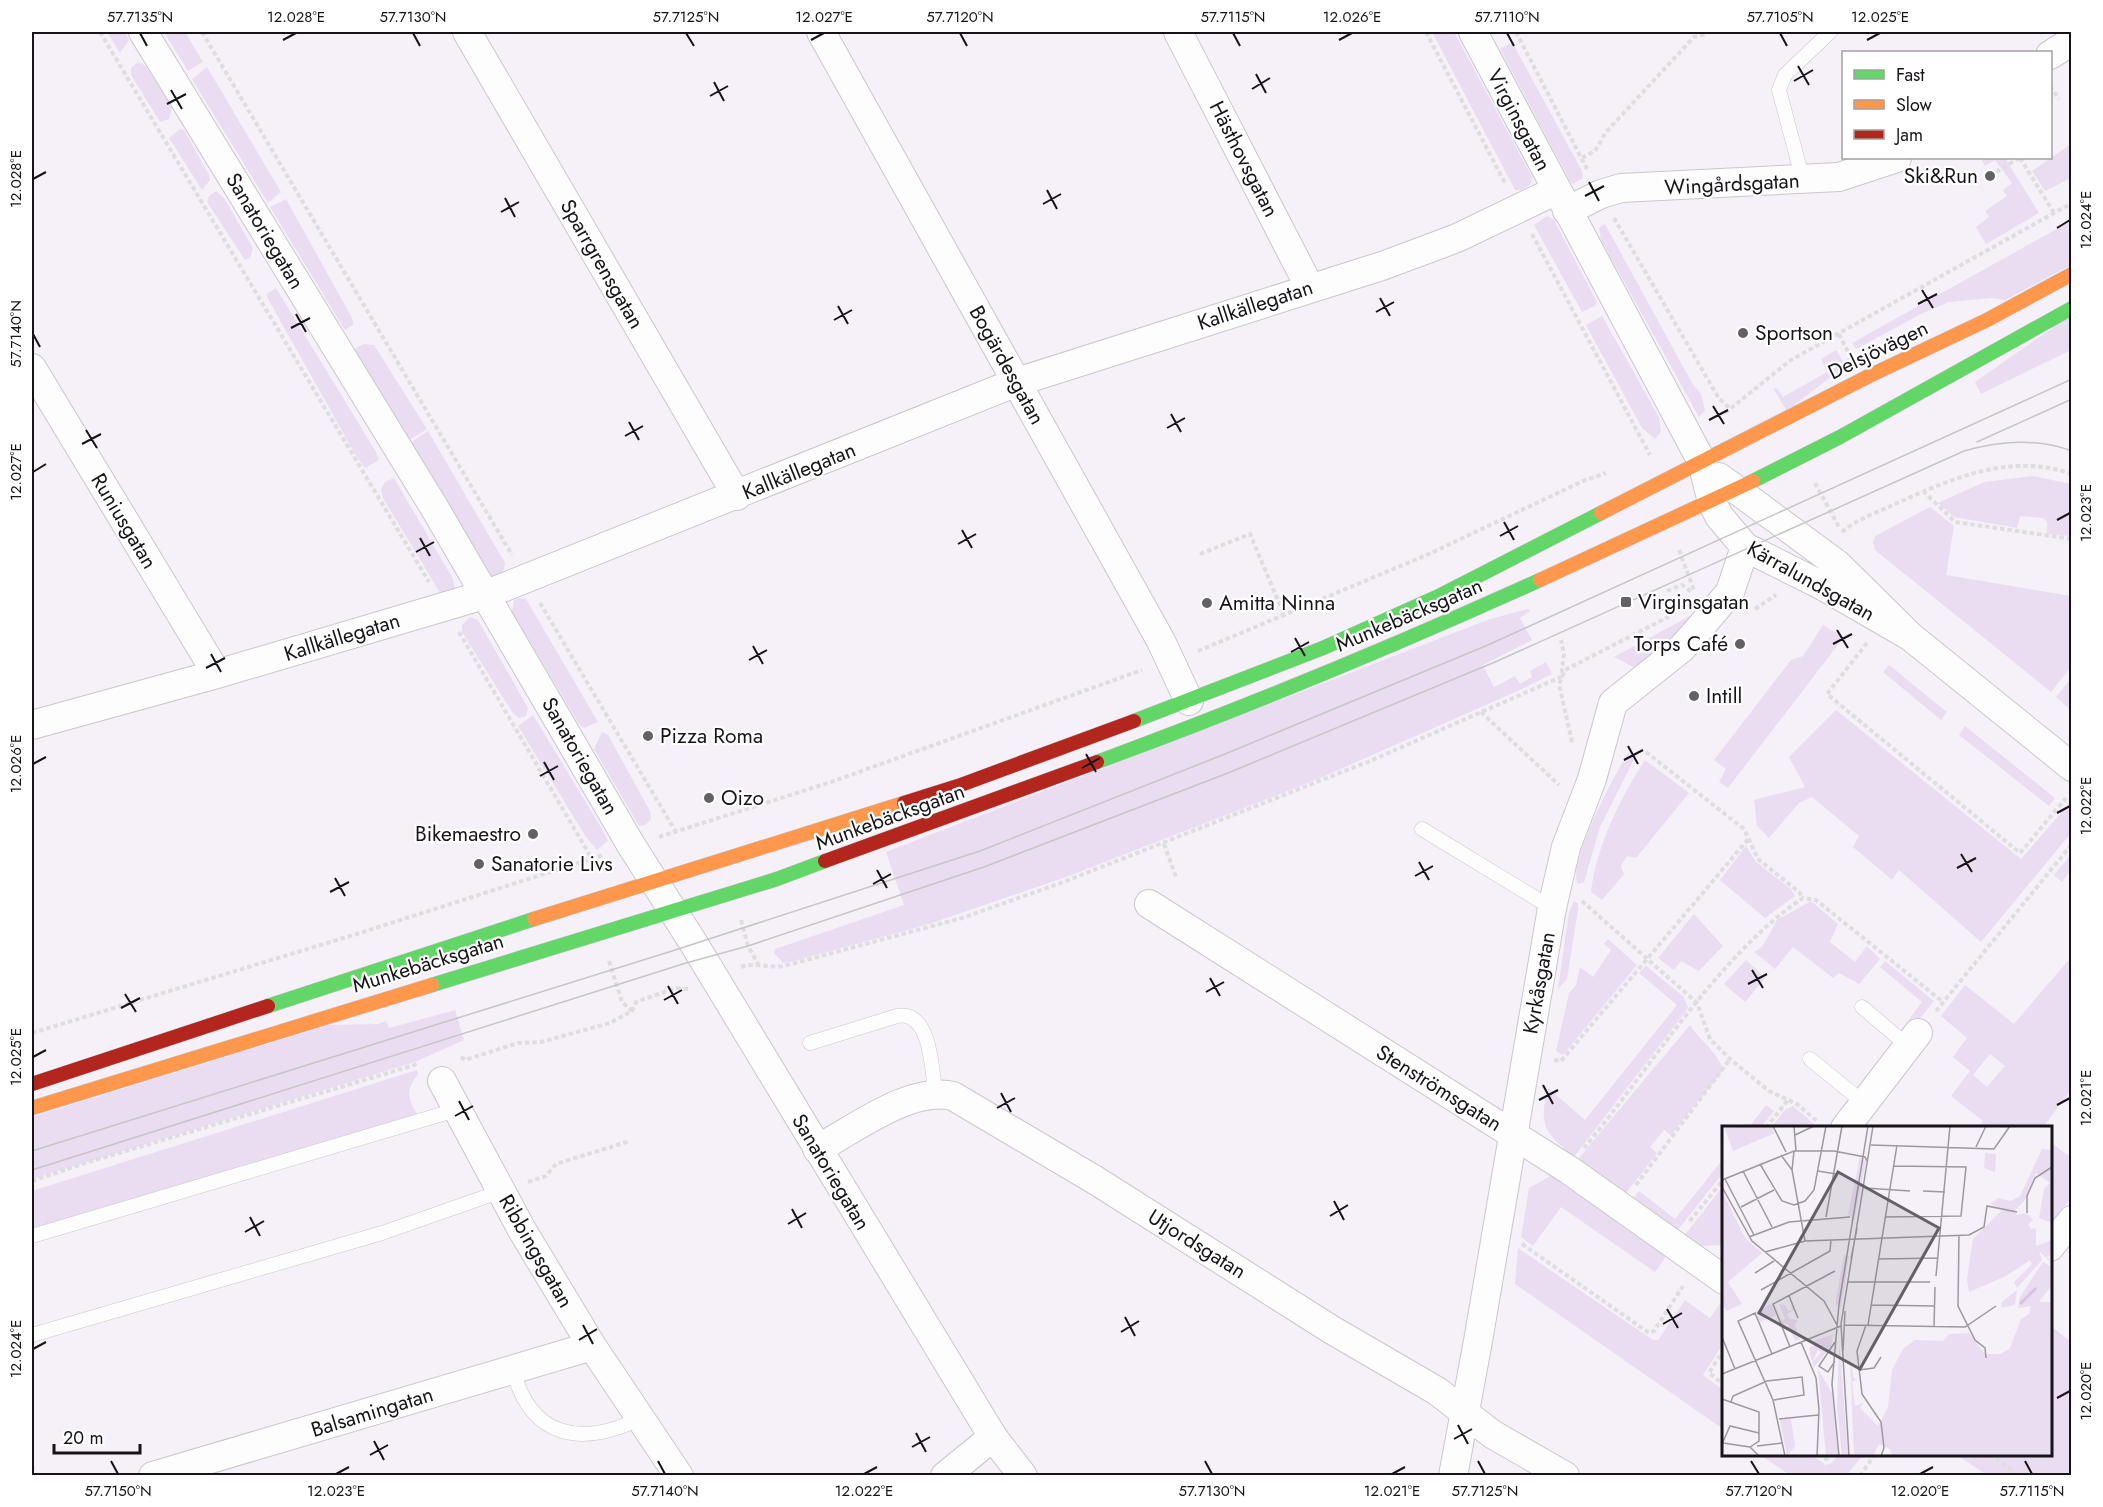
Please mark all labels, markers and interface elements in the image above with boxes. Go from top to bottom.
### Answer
text: 57.7135°N [107,6,173,28]
text: 12.028°E [267,6,325,28]
text: 57.7130°N [380,6,446,28]
text: 57.7125°N [653,6,719,28]
text: 12.027°E [795,6,853,28]
text: 57.7120°N [926,6,994,28]
text: 57.7115°N [1201,6,1265,28]
text: 12.026°E [1323,6,1381,28]
text: 57.7110°N [1474,6,1540,28]
text: 57.7105°N [1746,6,1814,28]
text: 12.025°E [1851,6,1909,28]
legend [1842,51,2052,159]
text: Fast [1896,62,1925,88]
street label: Virginsgatan [1480,64,1558,176]
text: Slow [1896,92,1933,118]
street label: Hästhovsgatan [1202,96,1286,222]
text: Jam [1894,122,1923,148]
text: 12.028°E [5,150,27,208]
place label: Ski&Run [1904,161,1978,191]
street label: Wingårdsgatan [1664,165,1800,203]
street label: Sanatoriegatan [218,167,312,295]
marker: Ski&Run [1983,169,1997,183]
text: 12.024°E [2075,191,2097,249]
street label: Sparrgrensgatan [553,194,651,334]
street label: Kallkällegatan [1193,272,1317,338]
text: 57.7140°N [5,300,27,368]
street label: Bogärdesgatan [962,300,1052,430]
street label: Delsjövägen [1823,313,1933,387]
place label: Sportson [1755,318,1833,348]
marker: Sportson [1736,326,1750,340]
street label: Kallkällegatan [738,435,860,507]
text: 12.027°E [5,443,27,501]
street label: Runiusgatan [84,467,164,575]
text: 12.023°E [2075,484,2097,542]
street label: Kärralundsgatan [1742,533,1880,629]
street label: Munkebäcksgatan [1331,571,1487,659]
place label: Virginsgatan [1638,587,1749,617]
place label: Amitta Ninna [1219,588,1335,618]
marker: Virginsgatan [1619,595,1633,609]
marker: Amitta Ninna [1200,596,1214,610]
street label: Kallkällegatan [280,605,404,669]
place label: Torps Café [1634,629,1728,659]
marker: Torps Café [1733,637,1747,651]
place label: Intill [1706,681,1742,711]
marker: Intill [1687,689,1701,703]
street label: Sanatoriegatan [534,692,626,820]
place label: Pizza Roma [660,721,763,751]
marker: Pizza Roma [641,729,655,743]
text: 12.026°E [5,735,27,793]
street label: Munkebäcksgatan [811,776,969,858]
text: 12.022°E [2075,777,2097,835]
place label: Oizo [721,783,764,813]
marker: Oizo [702,791,716,805]
place label: Bikemaestro [415,819,521,849]
marker: Bikemaestro [526,827,540,841]
place label: Sanatorie Livs [491,849,613,879]
marker: Sanatorie Livs [472,857,486,871]
street label: Munkebäcksgatan [349,926,507,1000]
street label: Kyrkåsgatan [1515,929,1563,1037]
text: 12.025°E [5,1028,27,1086]
street label: Stenströmsgatan [1370,1037,1508,1139]
text: 12.021°E [2075,1070,2097,1126]
street label: Sanatoriegatan [784,1108,878,1236]
inset map [1722,1126,2052,1456]
street label: Ribbingsgatan [491,1189,581,1313]
street label: Utjordsgatan [1142,1202,1252,1286]
text: 12.024°E [5,1320,27,1378]
text: 12.020°E [2075,1362,2097,1420]
street label: Balsamingatan [307,1379,437,1445]
scale bar [54,1417,140,1455]
text: 20 m [63,1425,103,1451]
text: 57.7150°N [84,1480,152,1502]
text: 12.023°E [307,1480,365,1502]
text: 57.7140°N [631,1480,699,1502]
text: 12.022°E [835,1480,893,1502]
text: 57.7130°N [1179,1480,1245,1502]
text: 12.021°E [1364,1480,1420,1502]
text: 57.7125°N [1452,1480,1518,1502]
text: 57.7120°N [1725,1480,1793,1502]
text: 12.020°E [1891,1480,1949,1502]
text: 57.7115°N [2000,1480,2064,1502]

